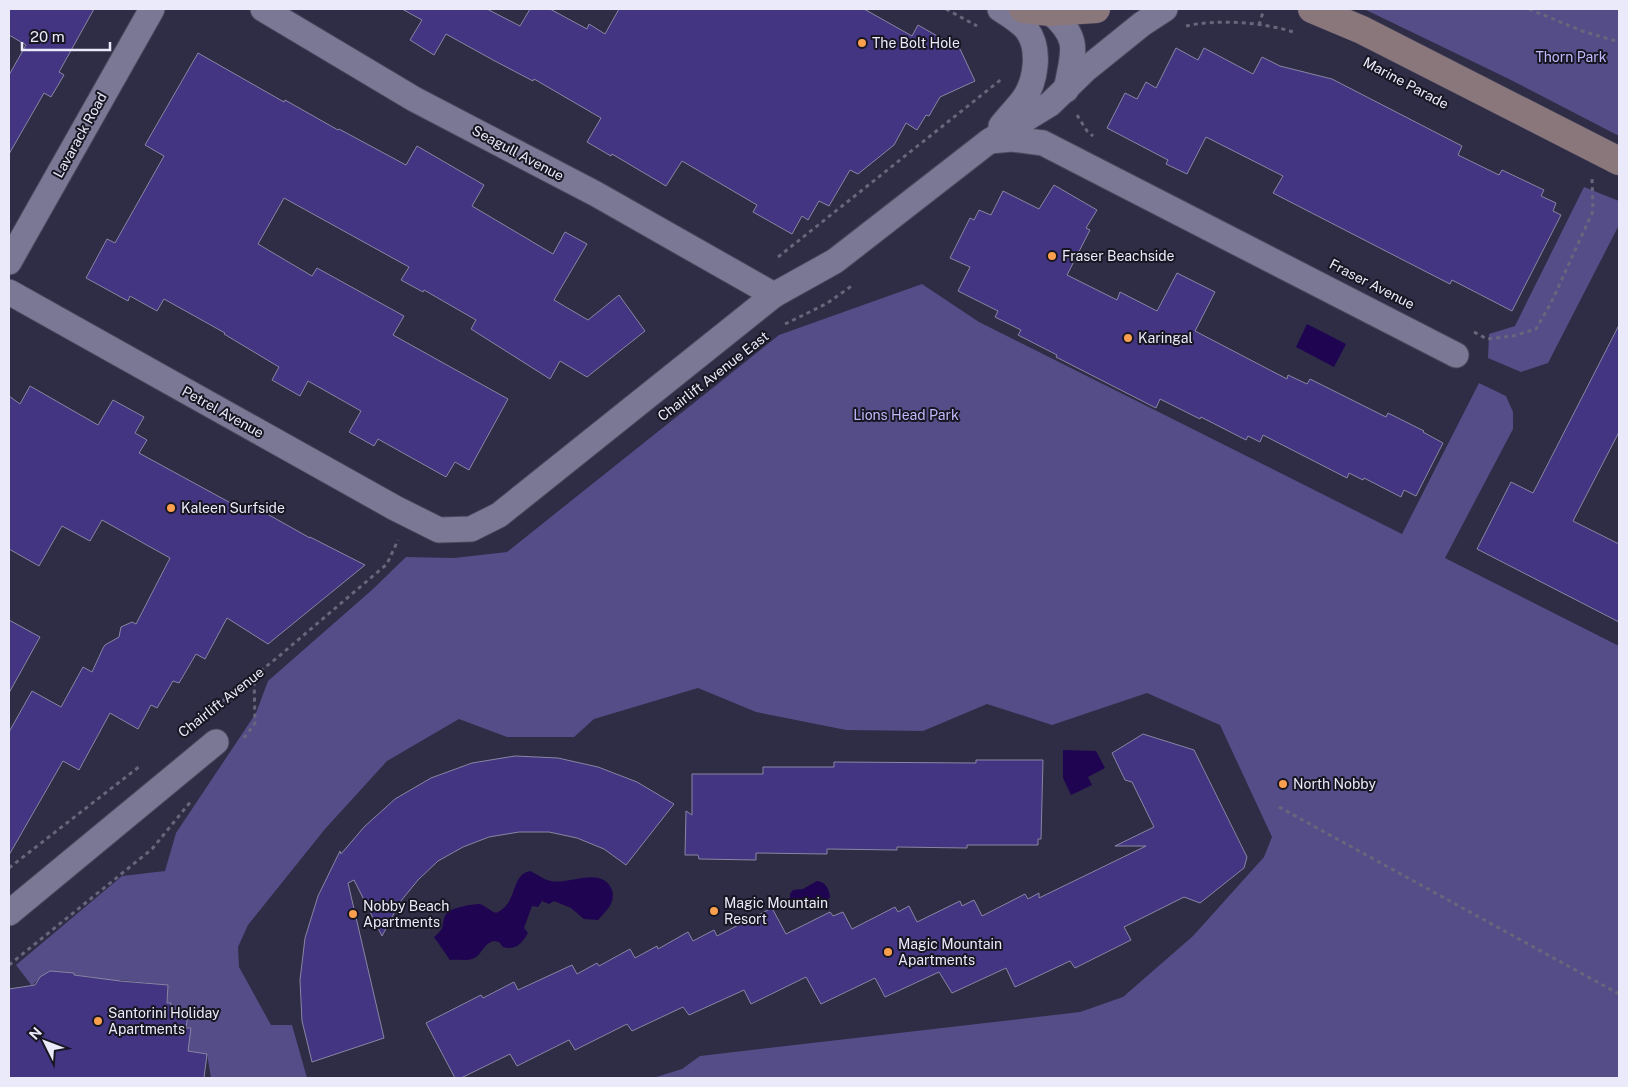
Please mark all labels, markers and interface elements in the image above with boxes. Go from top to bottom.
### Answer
scale bar [22,20,110,52]
text: 20 m [30,28,65,45]
place label: The Bolt Hole [872,35,960,51]
marker: The Bolt Hole [856,37,868,49]
park label: Thorn Park [1535,49,1607,65]
street label: Marine Parade [1361,54,1451,112]
street label: Lavarack Road [50,90,110,180]
street label: Seagull Avenue [469,122,567,184]
place label: Fraser Beachside [1062,248,1175,264]
marker: Fraser Beachside [1046,250,1058,262]
street label: Fraser Avenue [1327,256,1417,312]
street label: Chairlift Avenue East [654,328,772,424]
place label: Karingal [1138,330,1193,346]
marker: Karingal [1122,332,1134,344]
street label: Petrel Avenue [179,383,267,441]
park label: Lions Head Park [853,407,959,423]
place label: Kaleen Surfside [181,500,285,516]
marker: Kaleen Surfside [165,502,177,514]
street label: Chairlift Avenue [175,664,267,740]
place label: North Nobby [1293,776,1377,792]
marker: North Nobby [1277,778,1289,790]
place label: Magic Mountain Resort [724,895,828,927]
place label: Nobby Beach Apartments [363,898,449,930]
marker: Magic Mountain Resort [708,905,720,917]
marker: Nobby Beach Apartments [347,908,359,920]
place label: Magic Mountain Apartments [898,936,1002,968]
marker: Magic Mountain Apartments [882,946,894,958]
place label: Santorini Holiday Apartments [108,1005,220,1037]
marker: Santorini Holiday Apartments [92,1015,104,1027]
north arrow [20,1017,70,1067]
text: N [26,1024,45,1043]

